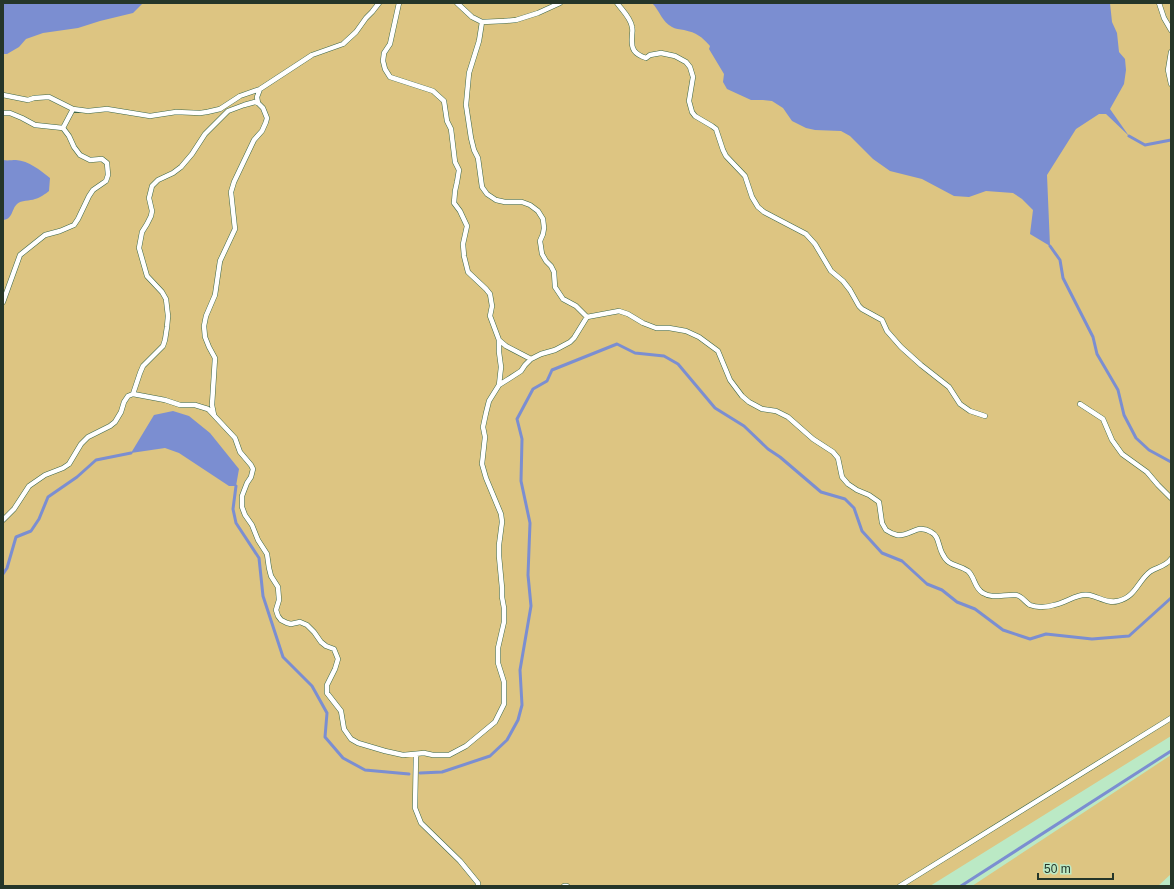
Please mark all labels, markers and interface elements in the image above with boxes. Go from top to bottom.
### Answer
scale bar [1038,855,1113,881]
text: 50 m [1044,862,1071,876]

